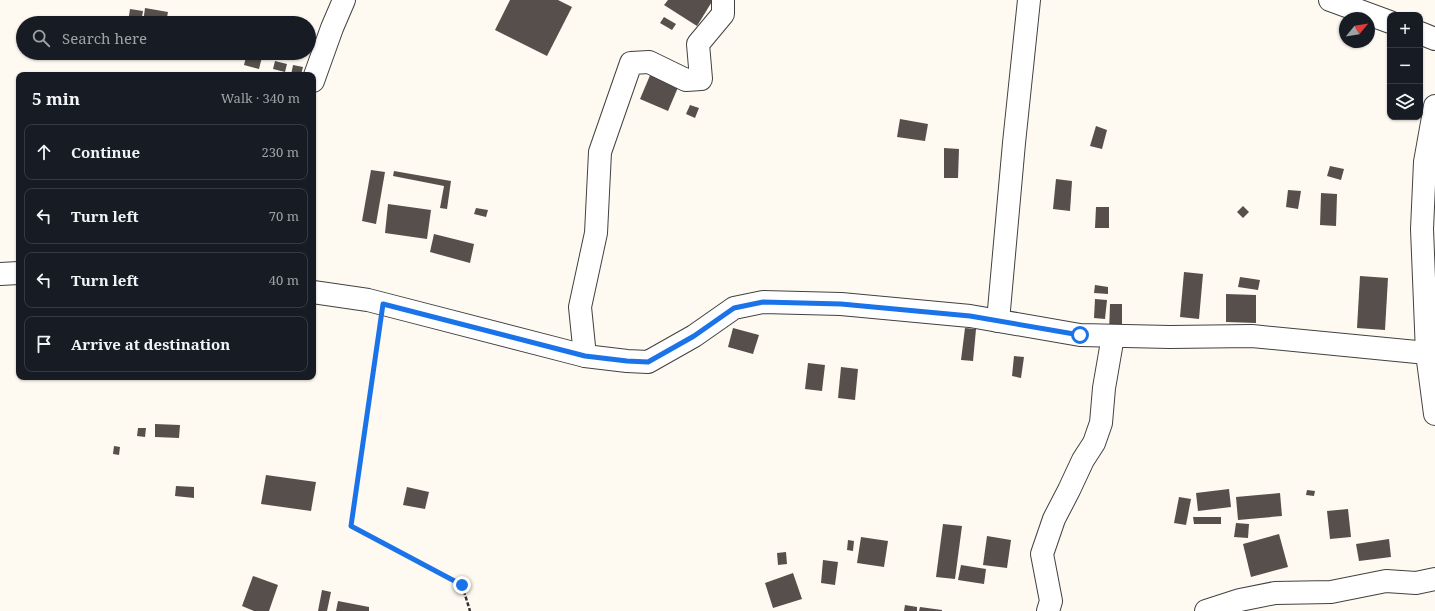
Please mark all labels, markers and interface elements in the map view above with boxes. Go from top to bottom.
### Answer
north arrow [1339,12,1375,48]
map controls [1387,12,1423,120]
button: + [1387,12,1423,48]
search box [16,16,316,60]
icon: search [30,27,52,49]
text: Search here [62,28,147,48]
button: − [1387,48,1423,84]
button: layers [1387,84,1423,120]
text: 5 min [32,87,80,110]
text: Walk · 340 m [221,89,300,107]
icon: ahead [33,141,55,163]
text: Continue [71,142,140,162]
text: 230 m [262,143,299,161]
icon: left [33,205,55,227]
text: Turn left [71,206,139,226]
text: 70 m [269,207,299,225]
icon: left [33,269,55,291]
text: Turn left [71,270,139,290]
text: 40 m [269,271,299,289]
route start [1071,326,1089,344]
icon: arrive [33,333,55,355]
text: Arrive at destination [71,334,230,354]
route end [453,576,471,594]

